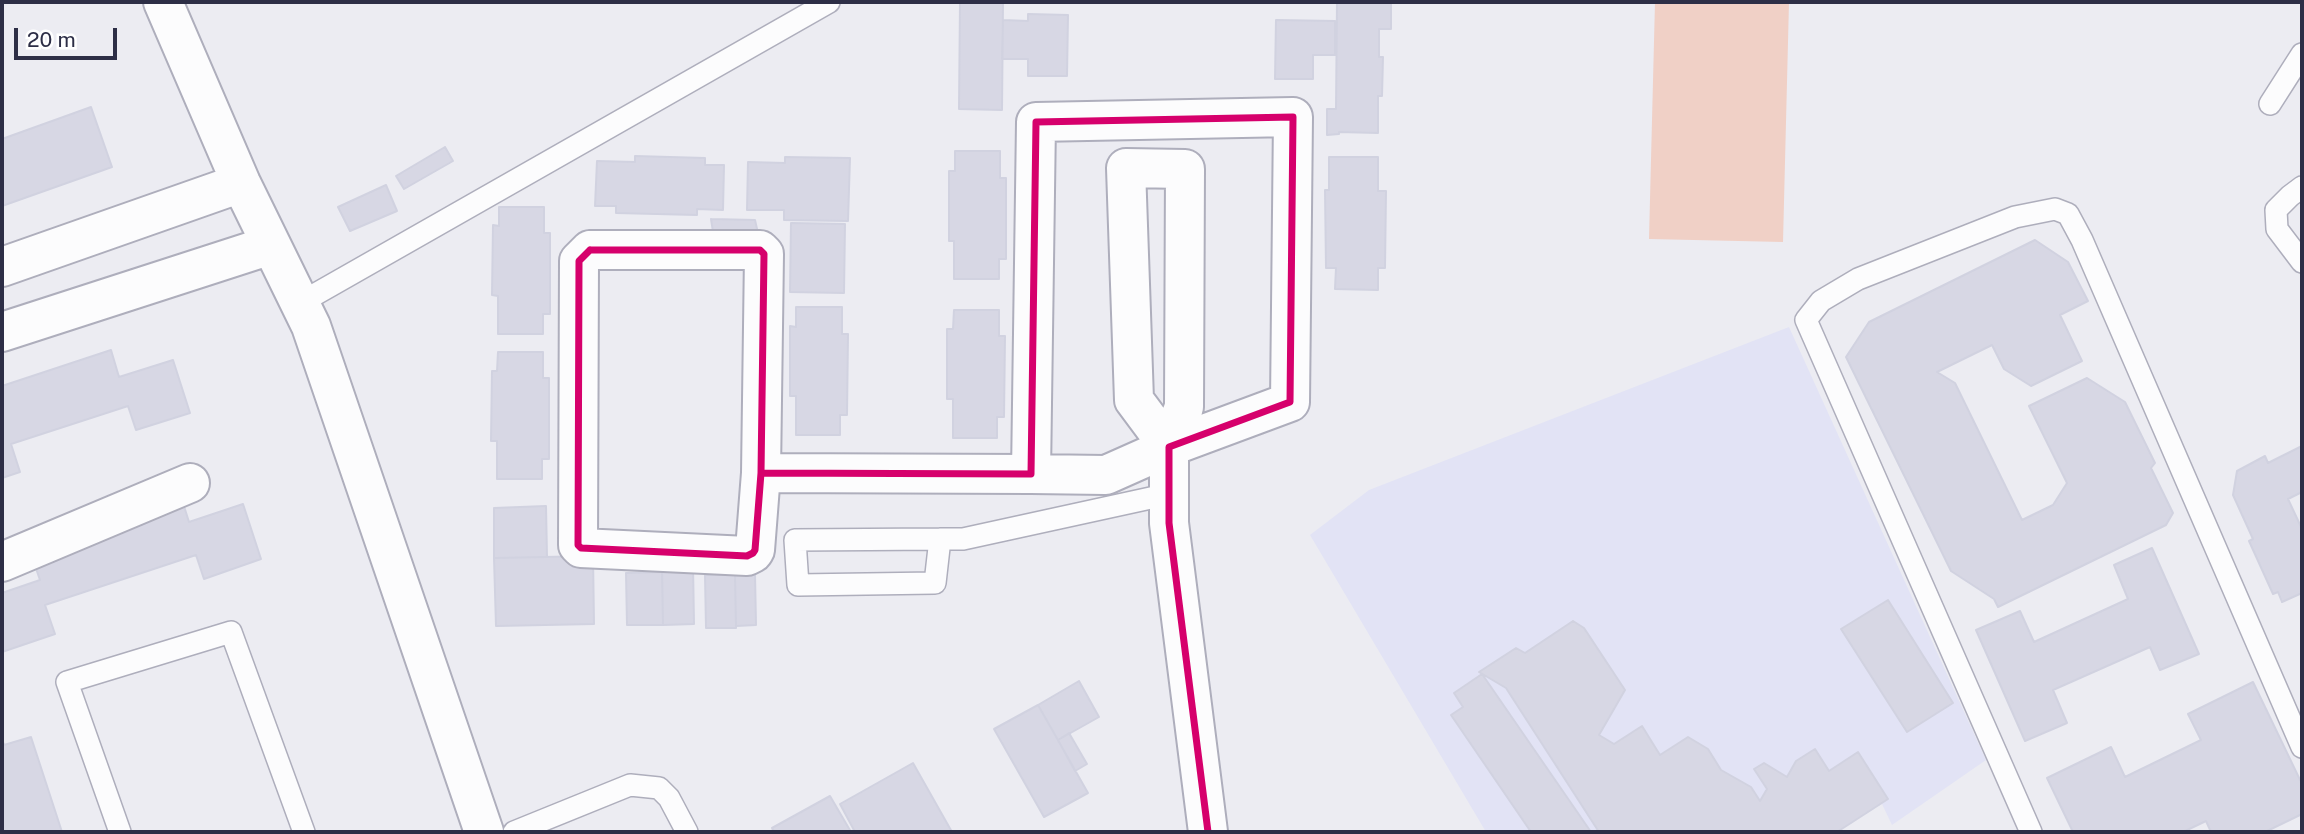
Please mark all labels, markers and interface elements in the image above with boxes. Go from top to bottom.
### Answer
scale bar [18,14,121,58]
text: 20 m [27,27,76,52]

